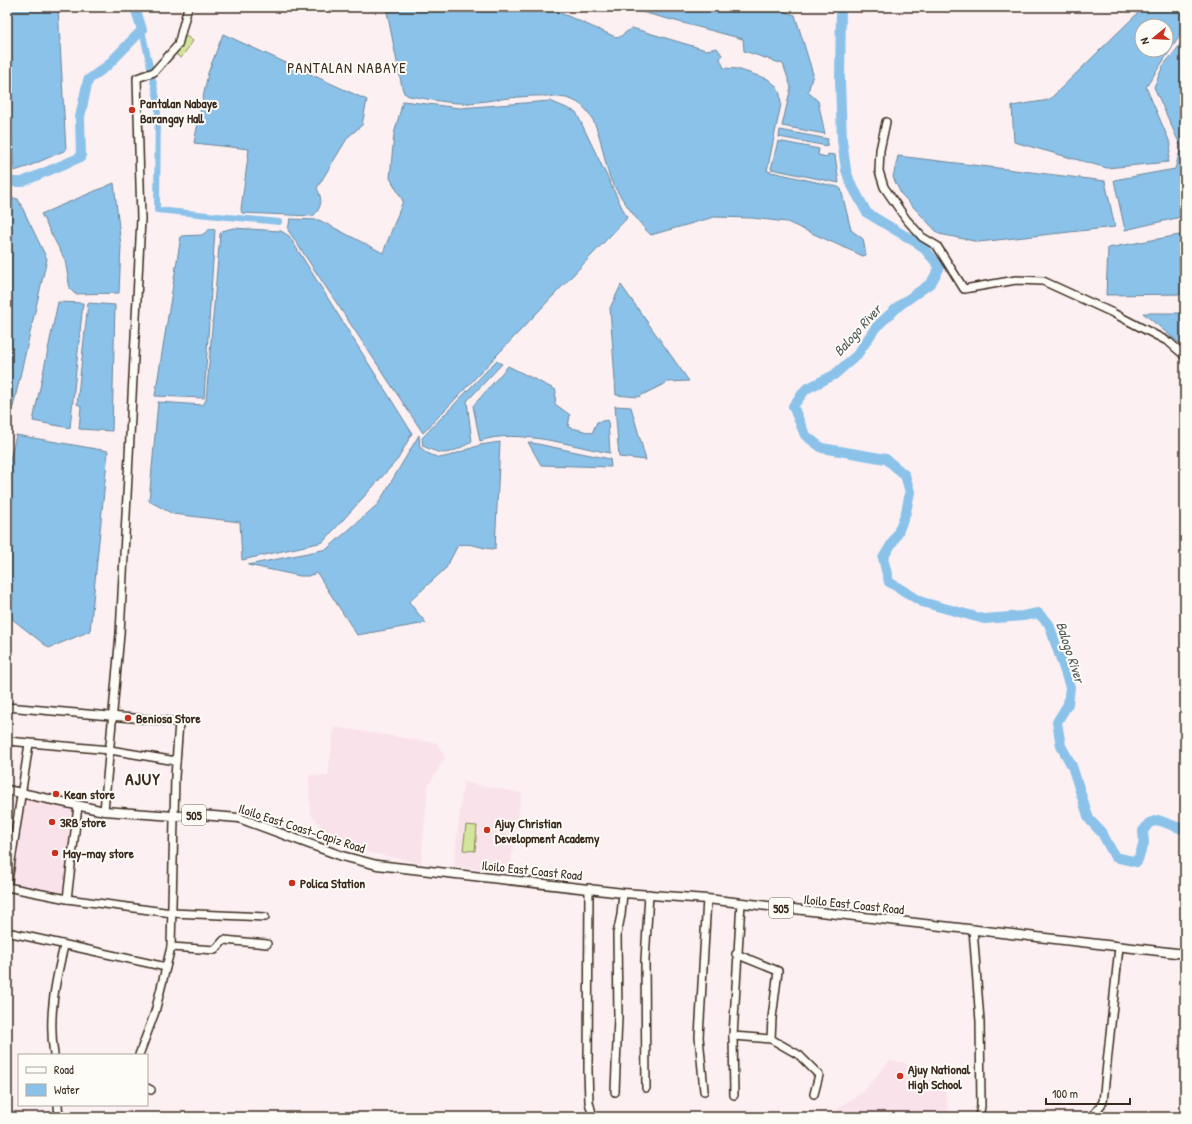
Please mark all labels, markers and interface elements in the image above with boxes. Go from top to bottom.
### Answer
north arrow [1134,18,1174,58]
text: N [1137,36,1152,46]
district label: PANTALAN NABAYE [287,57,407,78]
place label: Pantalan Nabaye Barangay Hall [140,94,218,128]
marker: Pantalan Nabaye Barangay Hall [127,105,137,115]
water label: Balogo River [829,299,887,360]
water label: Balogo River [1051,619,1090,687]
place label: Beniosa Store [136,709,202,727]
marker: Beniosa Store [123,713,133,723]
district label: AJUY [125,767,161,790]
place label: Kean store [64,785,116,803]
marker: Kean store [51,789,61,799]
street label: Iloilo East Coast-Capiz Road [236,799,368,857]
road number: 505 [182,805,206,825]
place label: 3RB store [60,813,107,831]
place label: Ajuy Christian Development Academy [495,814,600,848]
marker: 3RB store [47,817,57,827]
marker: Ajuy Christian Development Academy [482,825,492,835]
place label: May-may store [63,844,135,863]
marker: May-may store [50,848,60,858]
street label: Iloilo East Coast Road [481,856,583,884]
place label: Polica Station [300,874,365,892]
marker: Polica Station [287,878,297,888]
street label: Iloilo East Coast Road [803,890,905,918]
road number: 505 [769,898,793,918]
legend [18,1054,148,1106]
place label: Ajuy National High School [908,1060,971,1094]
text: Road [54,1061,74,1078]
marker: Ajuy National High School [895,1071,905,1081]
scale bar [1046,1080,1130,1106]
text: Water [54,1081,80,1098]
text: 100 m [1052,1085,1078,1102]

